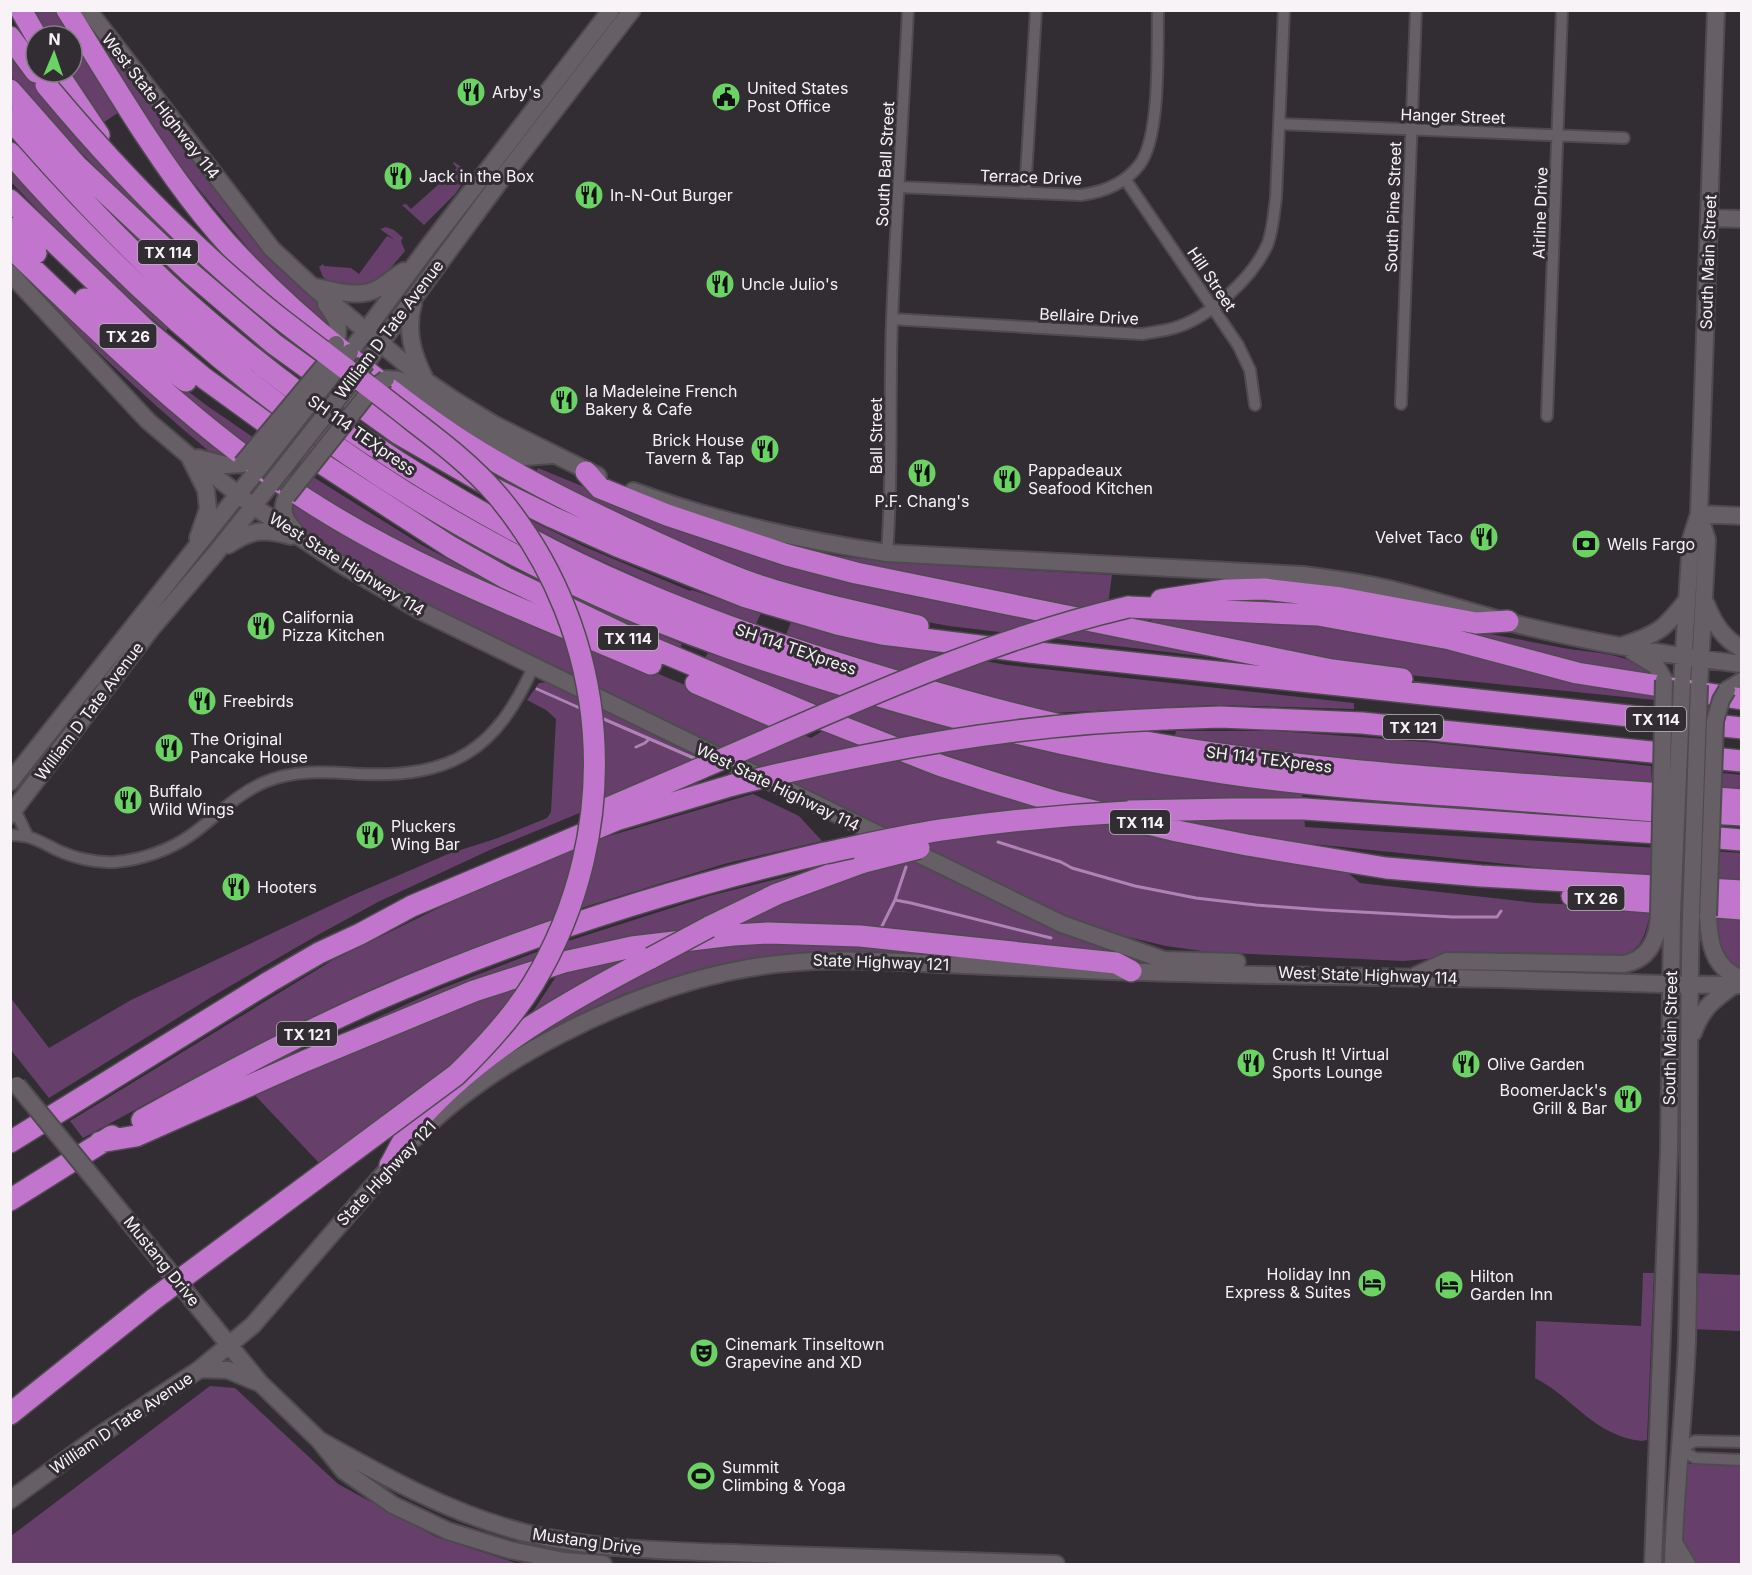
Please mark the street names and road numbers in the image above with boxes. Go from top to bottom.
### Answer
street label: West State Highway 114 [98,29,224,183]
street label: South Ball Street [872,101,898,227]
street label: Hanger Street [1400,104,1506,128]
street label: South Pine Street [1381,141,1405,273]
street label: Terrace Drive [980,165,1082,189]
street label: Airline Drive [1528,167,1552,259]
street label: South Main Street [1696,194,1720,330]
road number: TX 114 [138,240,198,264]
street label: Hill Street [1183,243,1241,315]
street label: William D Tate Avenue [330,256,448,402]
street label: Bellaire Drive [1039,303,1139,329]
road number: TX 26 [100,324,156,348]
street label: SH 114 TEXpress [304,390,420,480]
street label: Ball Street [866,398,886,474]
street label: West State Highway 114 [266,508,428,620]
street label: SH 114 TEXpress [733,619,859,679]
road number: TX 114 [598,626,658,650]
street label: William D Tate Avenue [30,638,148,784]
road number: TX 114 [1626,707,1686,731]
road number: TX 121 [1383,715,1443,739]
street label: West State Highway 114 [693,739,863,835]
street label: SH 114 TEXpress [1205,741,1333,777]
road number: TX 114 [1110,810,1170,834]
road number: TX 26 [1568,886,1624,910]
street label: State Highway 121 [812,950,950,974]
street label: West State Highway 114 [1278,962,1458,988]
street label: South Main Street [1659,970,1681,1106]
road number: TX 121 [277,1022,337,1046]
street label: State Highway 121 [332,1116,440,1230]
street label: Mustang Drive [120,1212,204,1310]
street label: William D Tate Avenue [46,1368,196,1478]
street label: Mustang Drive [531,1523,643,1559]

